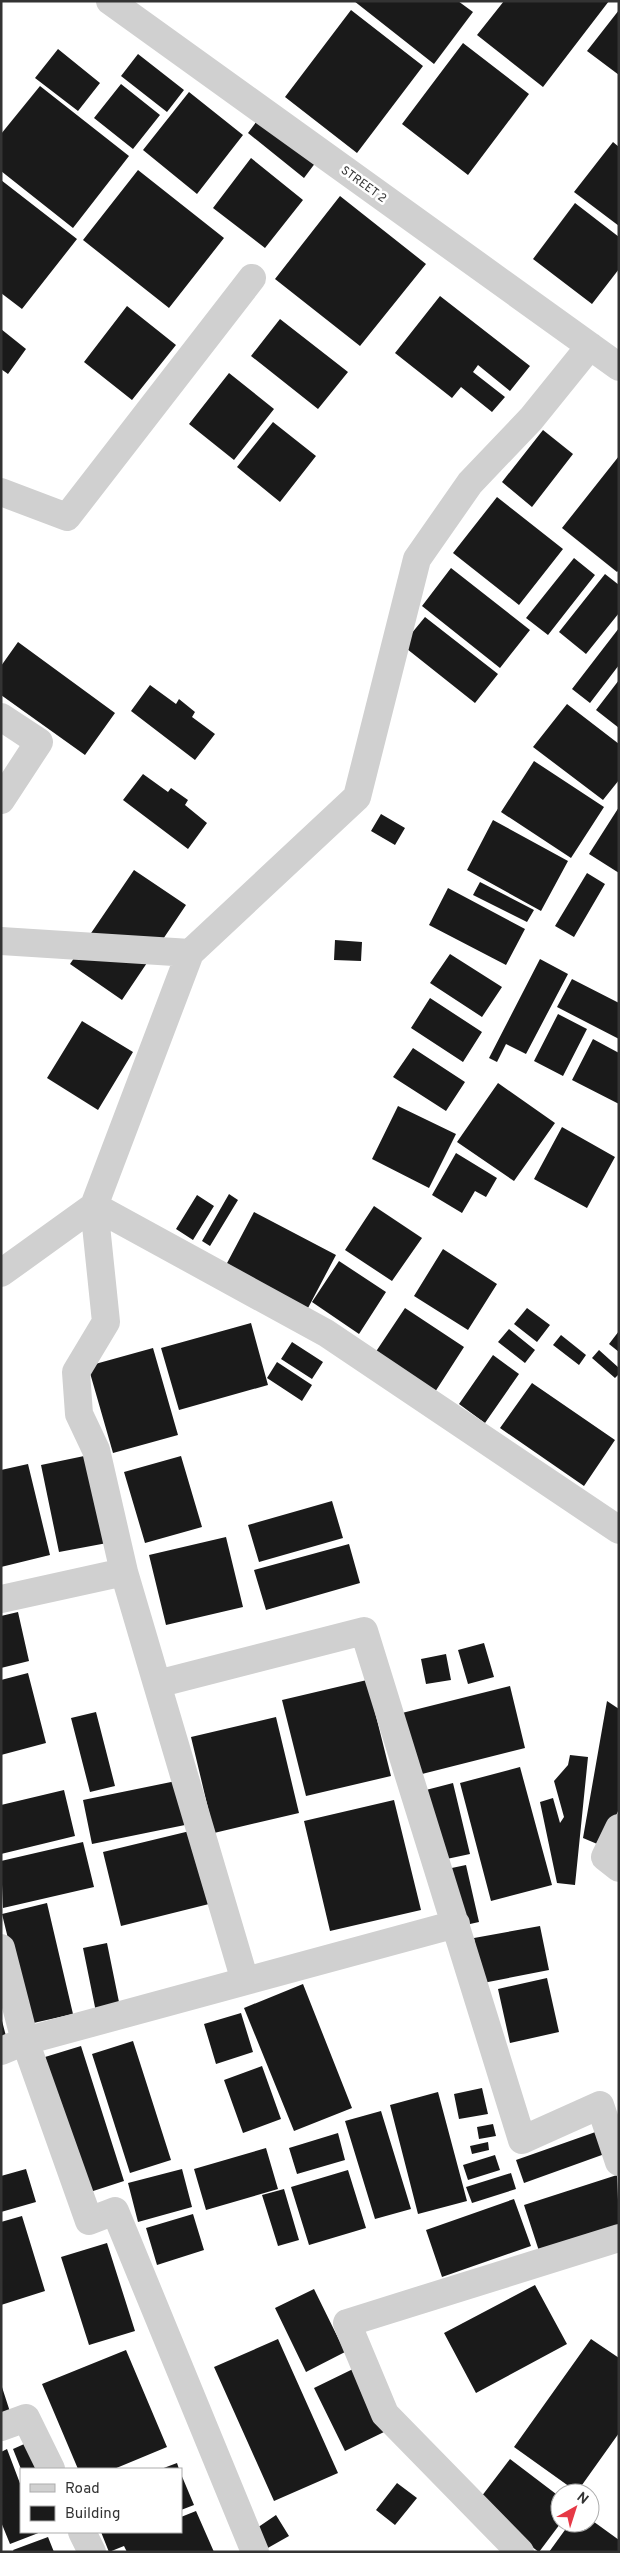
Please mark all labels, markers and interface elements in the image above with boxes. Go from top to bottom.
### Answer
street label: STREET 2 [337,163,389,207]
legend [20,2468,182,2533]
text: Road [65,2480,100,2499]
north arrow [550,2483,600,2533]
text: N [573,2489,591,2509]
text: Building [65,2505,120,2524]

